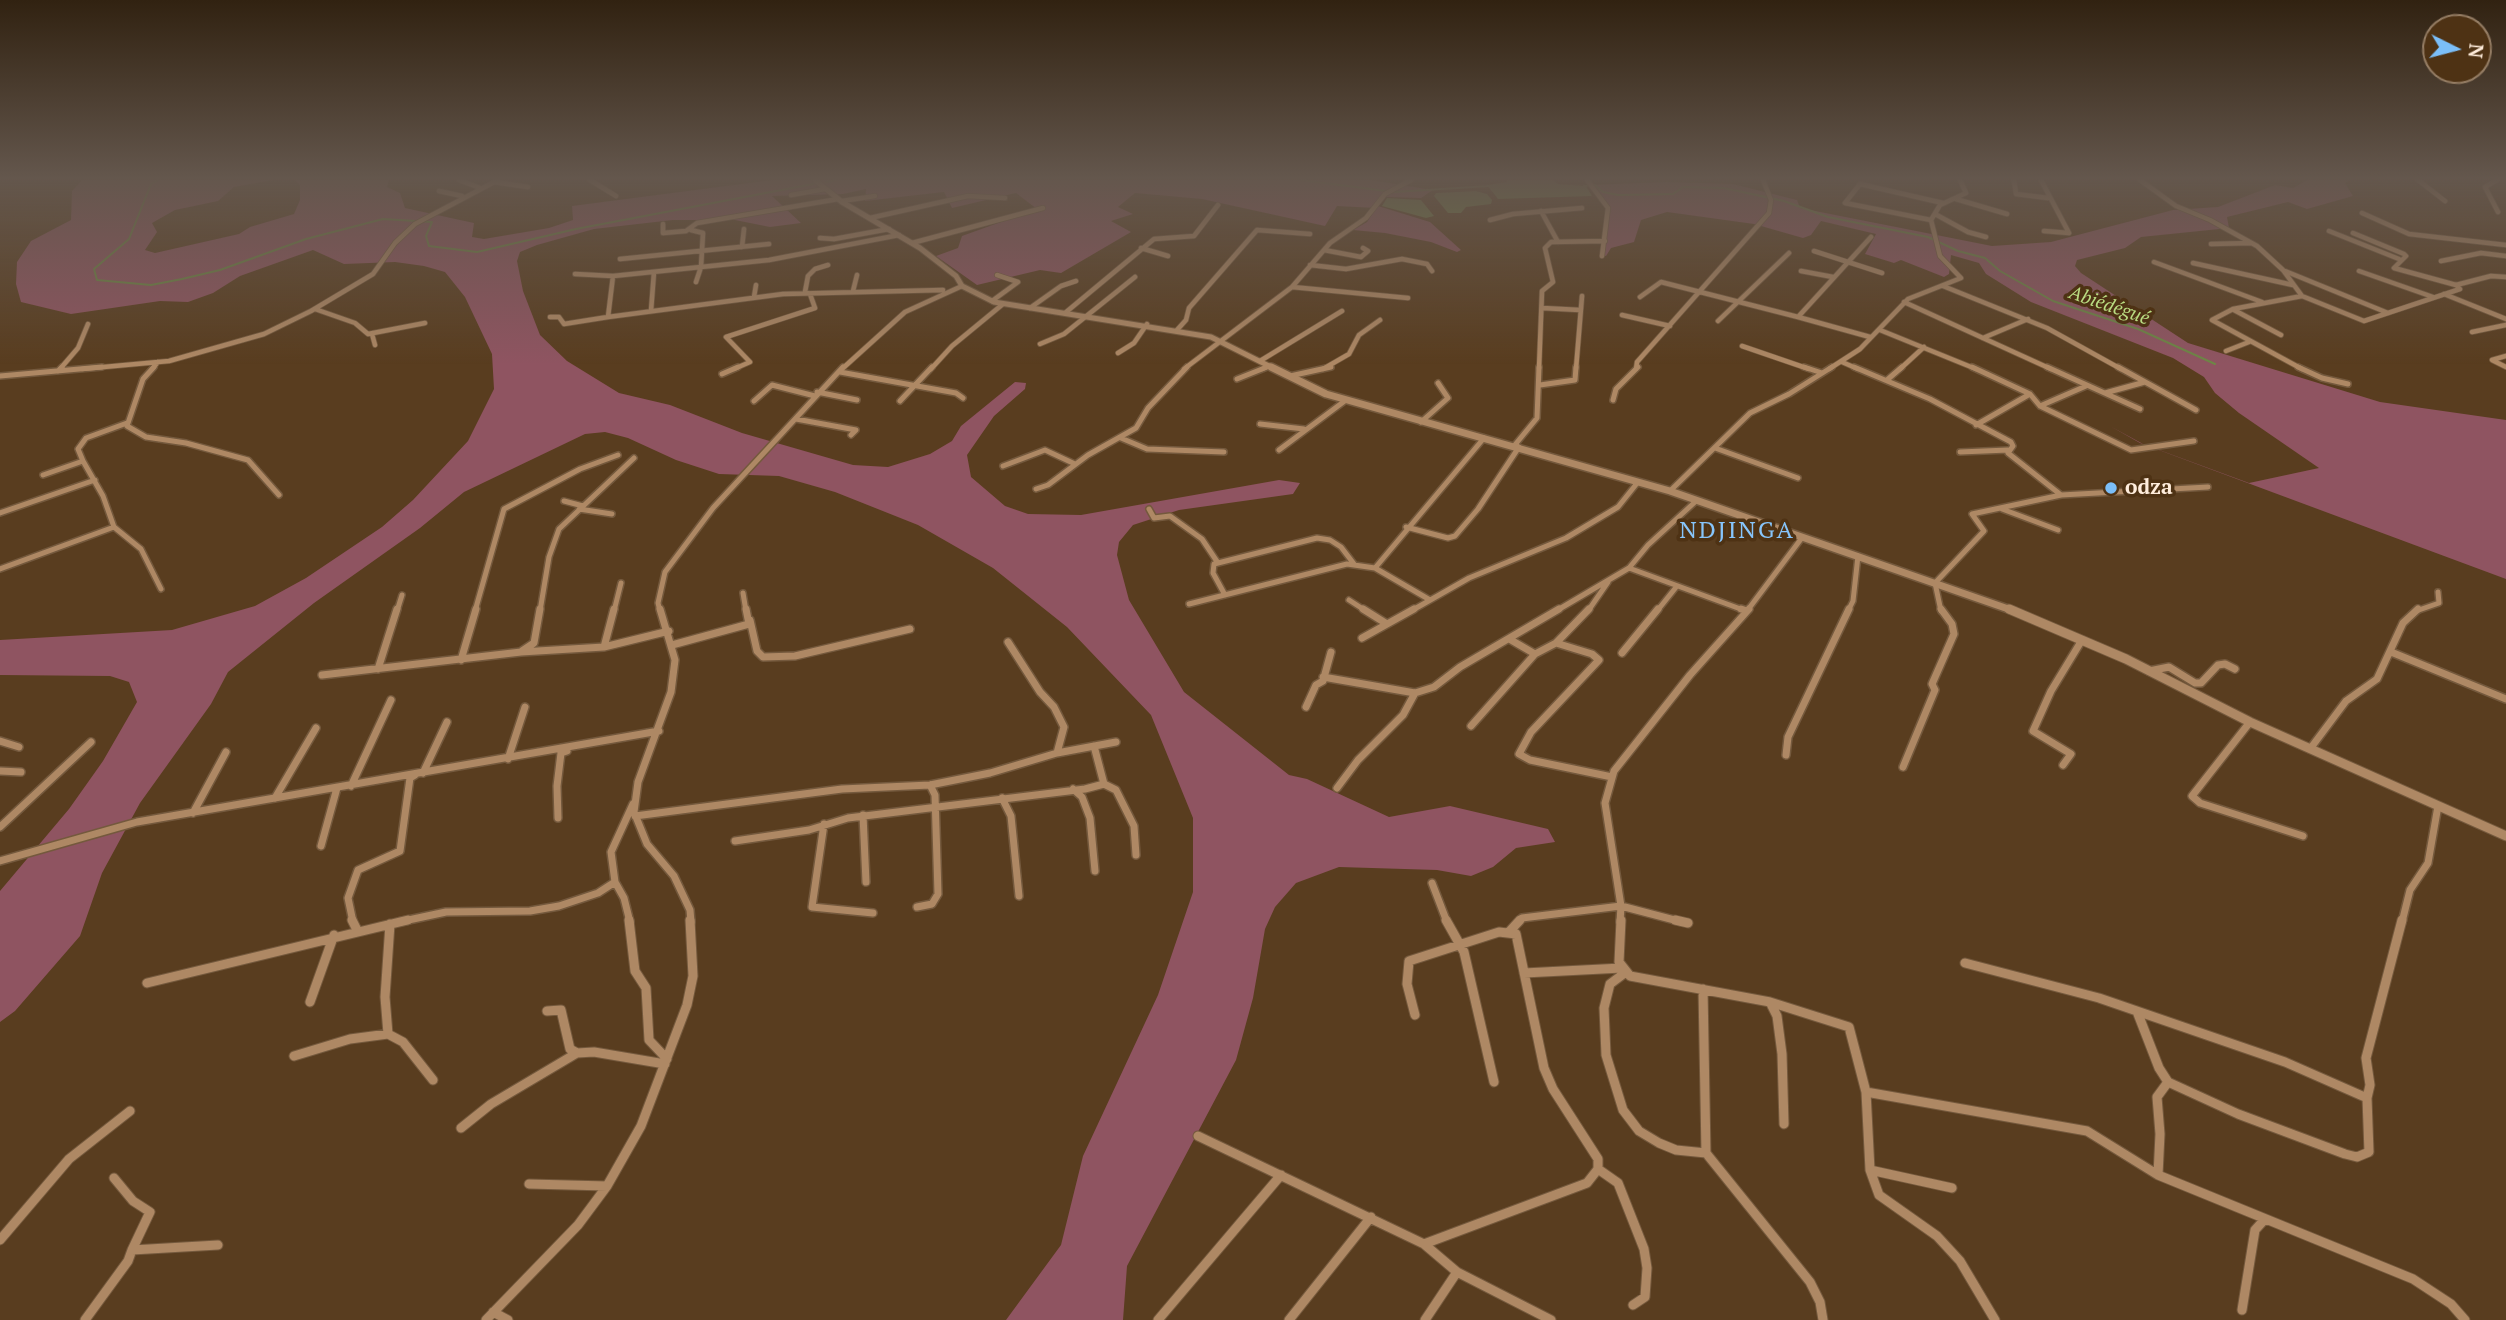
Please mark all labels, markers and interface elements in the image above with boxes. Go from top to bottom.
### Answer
north arrow [2422,14,2492,84]
text: N [2463,43,2490,60]
water label: Abiédégué [2066,282,2152,330]
place label: odza [2125,475,2173,501]
marker: odza [2103,480,2119,496]
district label: NDJINGA [1680,517,1794,545]

